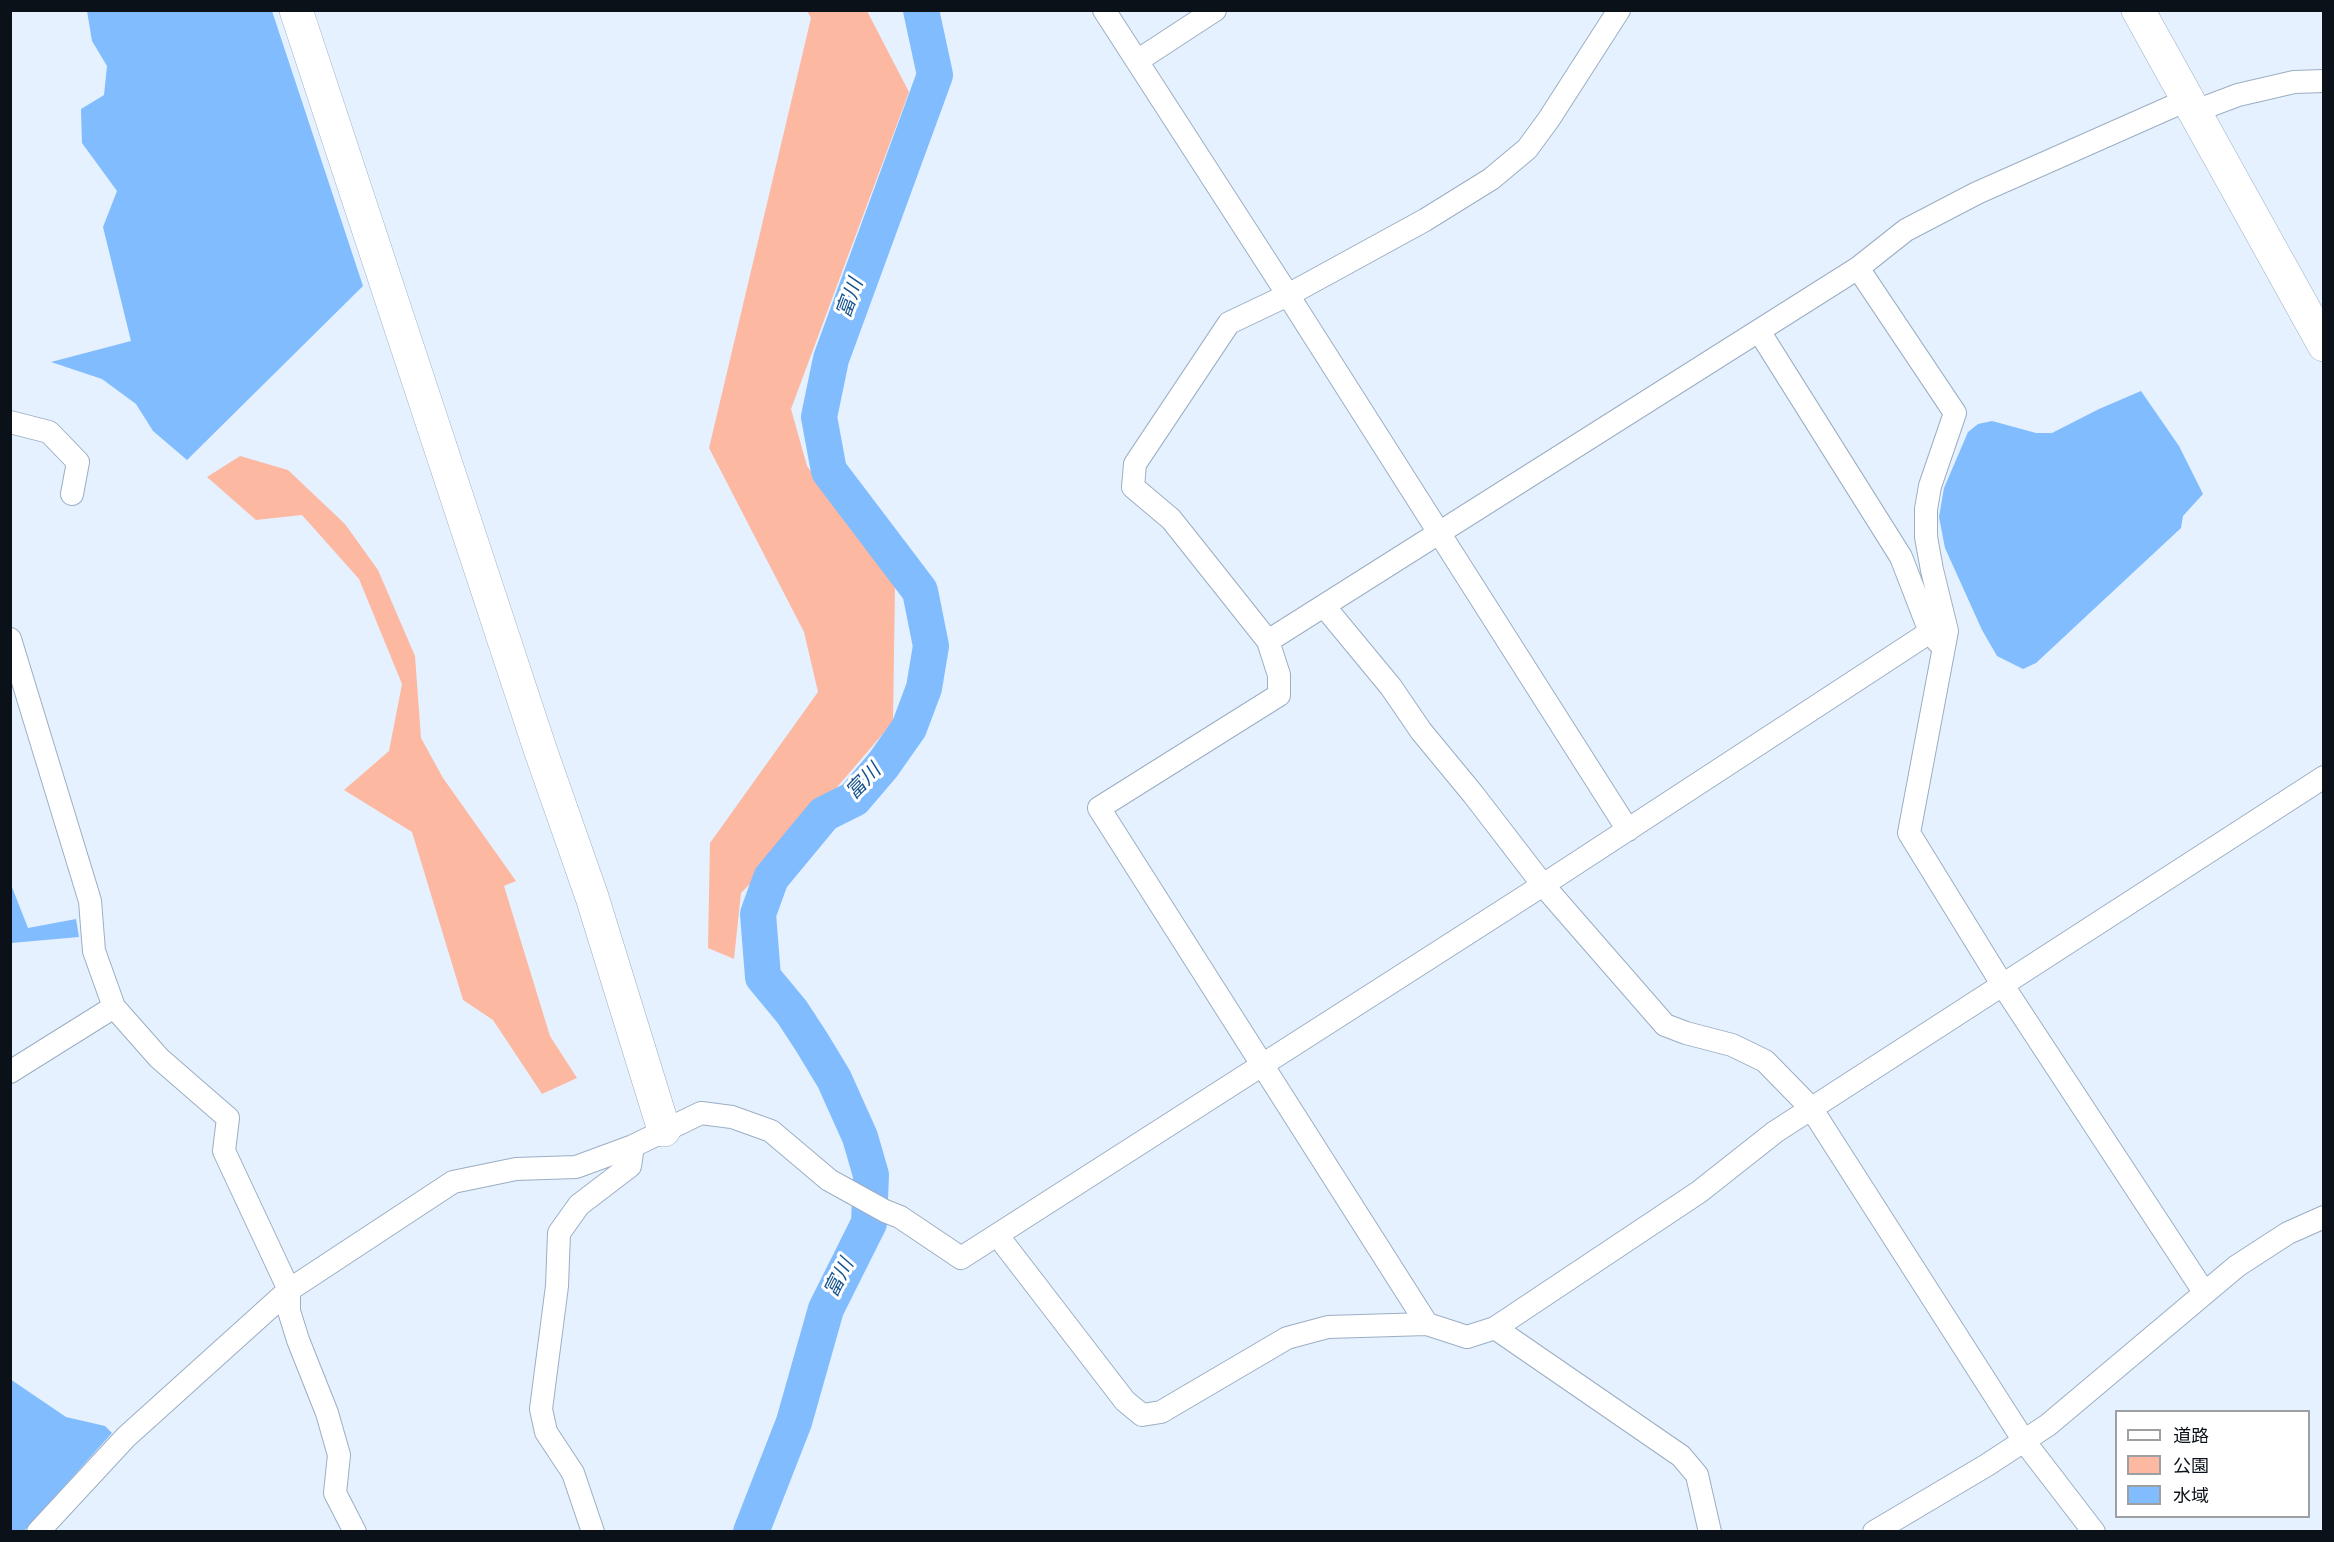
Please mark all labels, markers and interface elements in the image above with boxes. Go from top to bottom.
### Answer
water label: 富川 [834,276,870,322]
water label: 富川 [842,760,888,806]
water label: 富川 [821,1256,861,1302]
legend [2115,1410,2310,1518]
text: 道路 [2173,1426,2209,1449]
text: 公園 [2173,1456,2209,1479]
text: 水域 [2173,1486,2209,1509]

